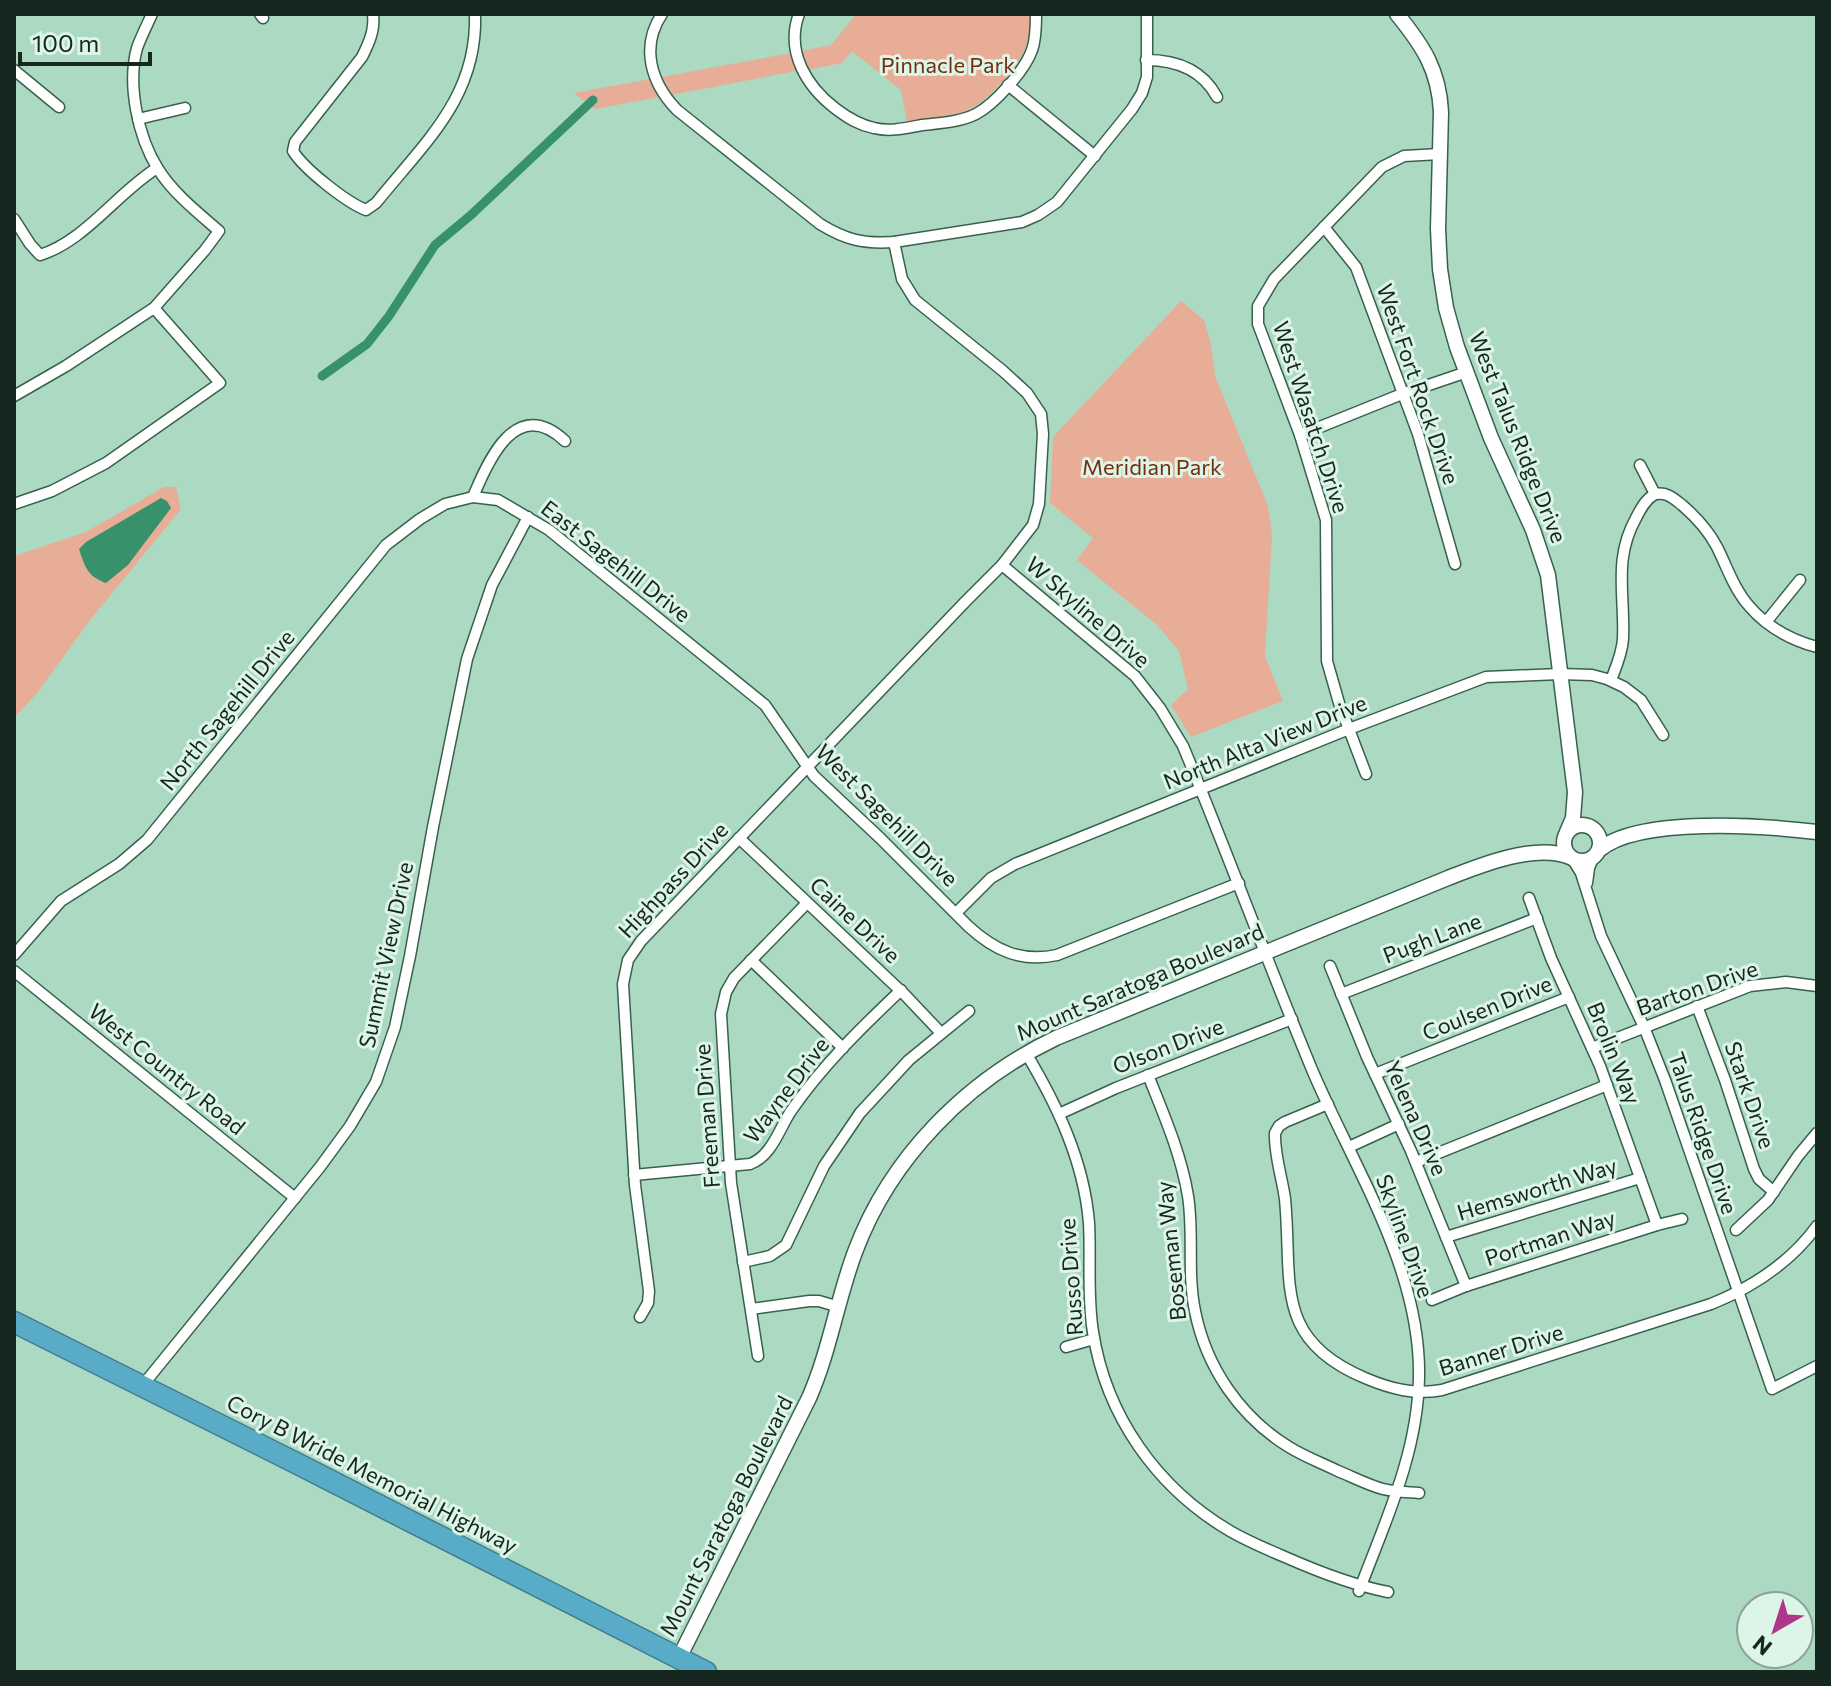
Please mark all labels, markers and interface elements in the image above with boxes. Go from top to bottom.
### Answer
scale bar [20,16,150,66]
text: 100 m [32,28,99,57]
park label: Pinnacle Park [881,51,1015,78]
street label: West Fort Rock Drive [1371,280,1465,488]
street label: West Wasatch Drive [1268,318,1355,516]
street label: West Talus Ridge Drive [1464,327,1573,546]
park label: Meridian Park [1082,453,1222,480]
street label: East Sagehill Drive [536,494,696,627]
street label: W Skyline Drive [1021,550,1156,673]
street label: North Sagehill Drive [154,624,300,795]
street label: North Alta View Drive [1159,688,1370,795]
street label: West Sagehill Drive [811,738,964,891]
street label: Highpass Drive [612,816,733,943]
street label: Summit View Drive [353,859,418,1050]
street label: Caine Drive [805,871,906,968]
street label: Pugh Lane [1379,906,1485,969]
street label: Mount Saratoga Boulevard [1012,917,1268,1046]
street label: Barton Drive [1633,954,1761,1021]
street label: Coulsen Drive [1418,969,1556,1046]
street label: West Country Road [84,997,251,1140]
street label: Brolin Way [1582,998,1647,1108]
street label: Olson Drive [1109,1012,1227,1079]
street label: Wayne Drive [737,1031,834,1148]
street label: Stark Drive [1720,1038,1781,1152]
street label: Freeman Drive [688,1043,725,1189]
street label: Talus Ridge Drive [1663,1048,1744,1217]
street label: Yelena Drive [1379,1056,1454,1179]
street label: Hemsworth Way [1454,1151,1620,1226]
street label: Skyline Drive [1371,1171,1440,1301]
street label: Boseman Way [1150,1180,1191,1322]
street label: Portman Way [1481,1204,1619,1271]
street label: Russo Drive [1053,1218,1088,1337]
street label: Banner Drive [1435,1318,1566,1381]
street label: Cory B Wride Memorial Highway [222,1388,522,1559]
street label: Mount Saratoga Boulevard [653,1391,798,1641]
north arrow [1735,1590,1815,1670]
text: N [1747,1630,1777,1662]

